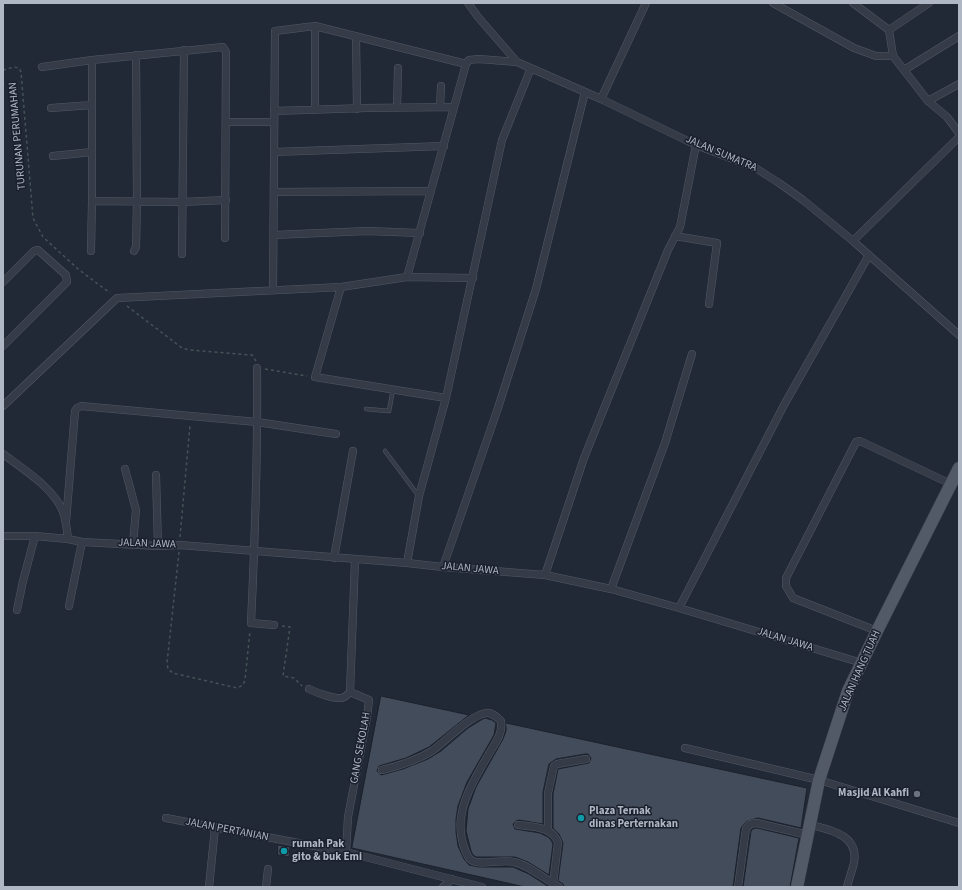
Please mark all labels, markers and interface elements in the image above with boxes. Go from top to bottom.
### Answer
street label: TURUNAN PERUMAHAN [7,81,29,191]
street label: JALAN SUMATRA [683,133,759,175]
street label: JALAN JAWA [118,536,176,552]
street label: JALAN JAWA [441,560,499,578]
street label: JALAN JAWA [755,625,815,655]
street label: JALAN HANG TUAH [836,629,884,713]
street label: GANG SEKOLAH [348,711,374,785]
place label: Masjid Al Kahfi [838,787,909,801]
marker: Masjid Al Kahfi [912,789,922,799]
place label: Plaza Ternak dinas Perternakan [589,805,678,831]
marker: Plaza Ternak dinas Perternakan [576,813,586,823]
street label: JALAN PERTANIAN [184,815,270,845]
place label: rumah Pak gito & buk Emi [292,838,362,864]
marker: rumah Pak gito & buk Emi [279,846,289,856]

